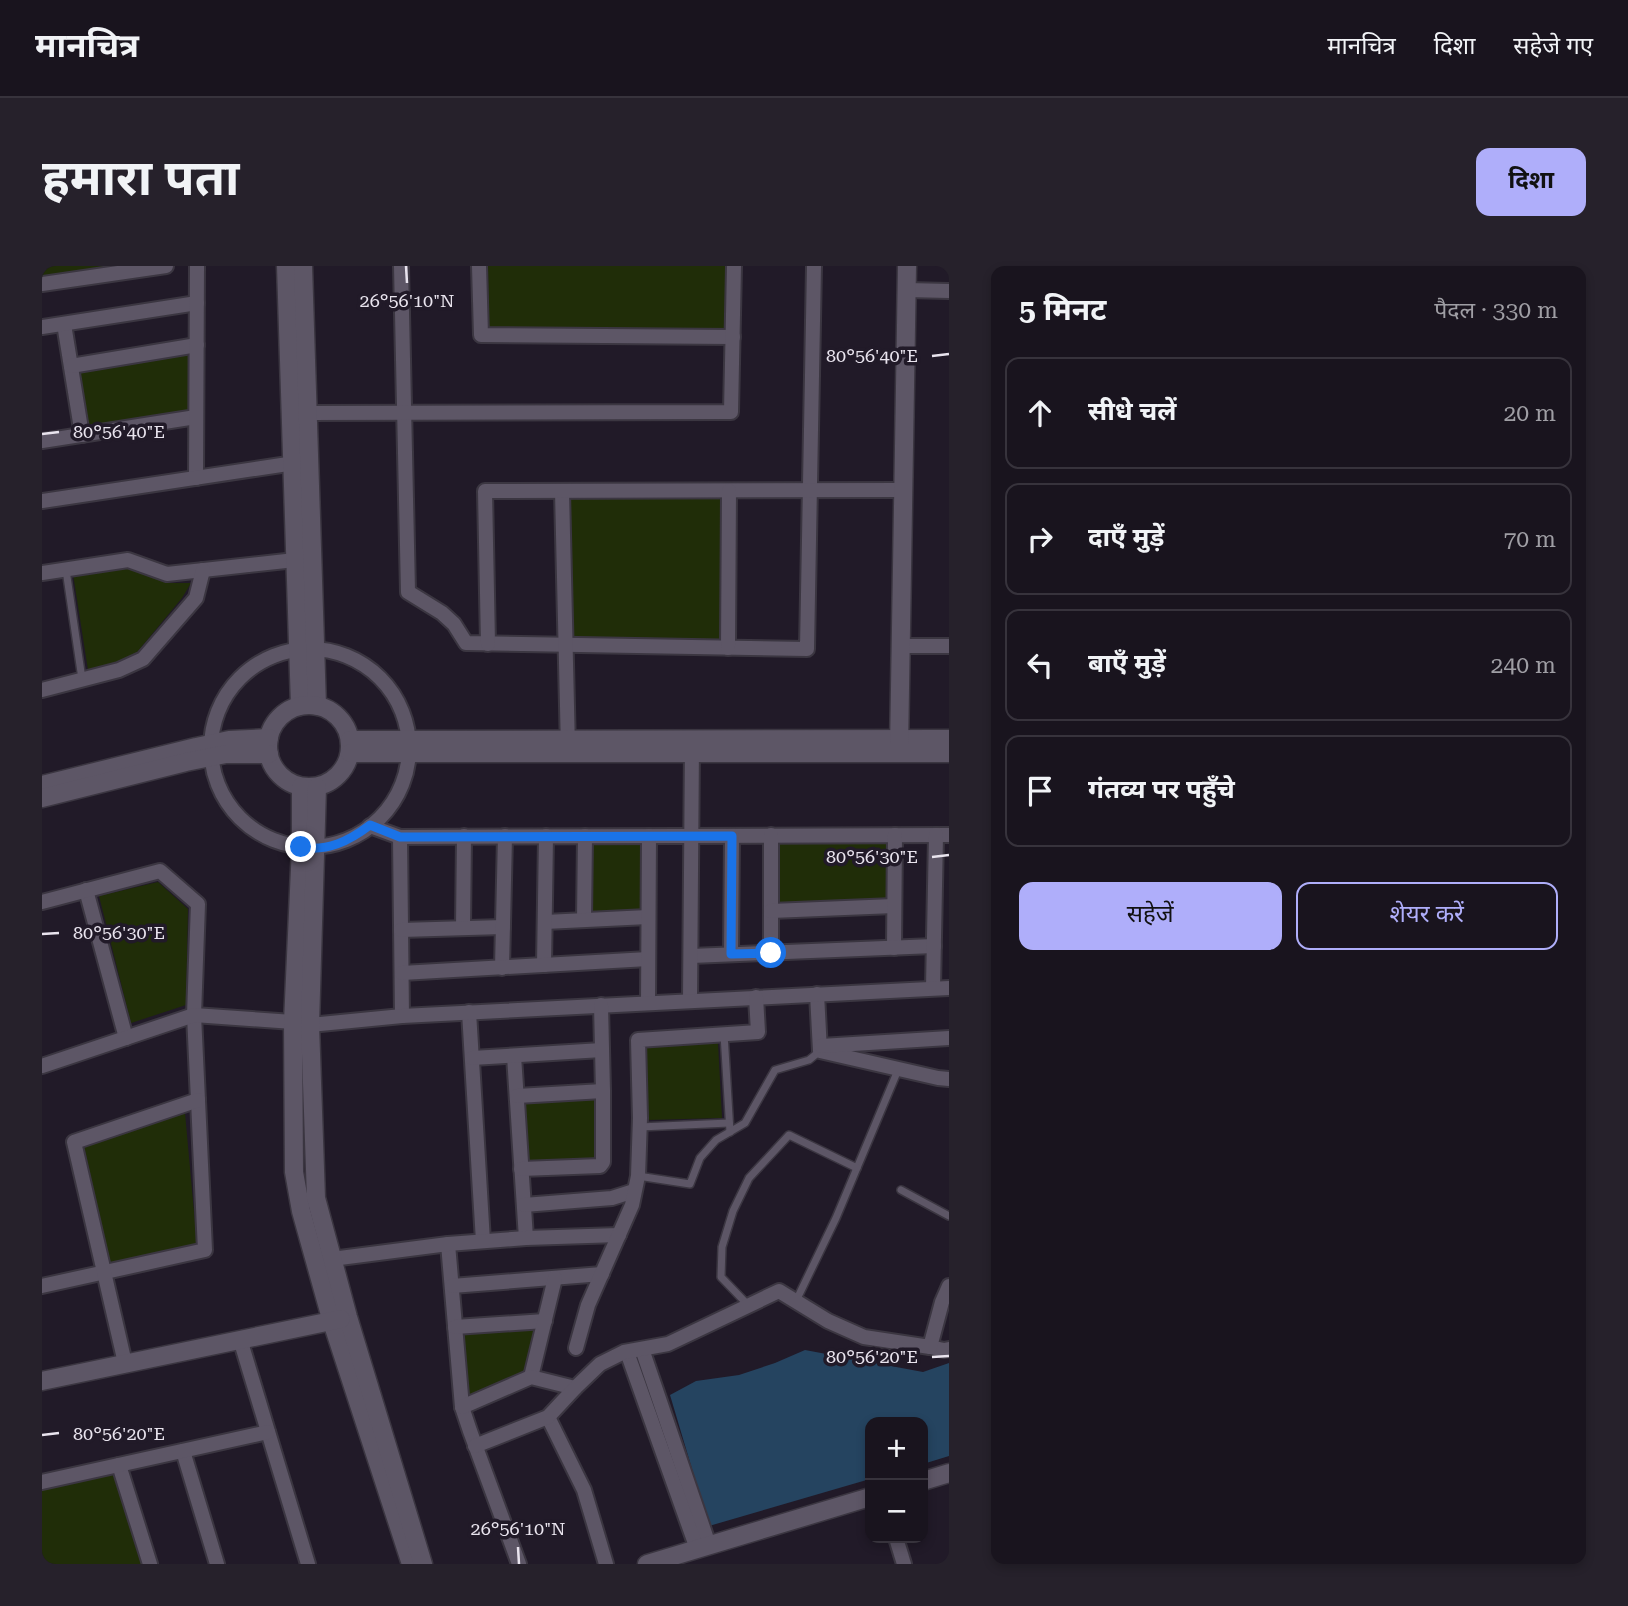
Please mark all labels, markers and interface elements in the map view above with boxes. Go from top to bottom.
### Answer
text: मानचित्र [35,26,139,65]
text: मानचित्र [1327,32,1396,60]
text: दिशा [1434,32,1475,60]
text: सहेजे गए [1513,32,1593,60]
button: दिशा [1476,148,1586,216]
text: हमारा पता [42,150,239,207]
text: 26°56'10"N [360,290,454,311]
text: 5 मिनट [1019,292,1106,327]
text: पैदल · 330 m [1434,297,1558,324]
text: 80°56'40"E [826,345,918,366]
icon: ahead [1021,394,1059,432]
text: सीधे चलें [1088,396,1177,426]
text: 20 m [1503,400,1556,427]
text: 80°56'40"E [73,421,165,442]
icon: right [1021,520,1059,558]
text: दाएँ मुड़ें [1088,522,1164,552]
text: 70 m [1503,526,1556,553]
icon: left [1021,646,1059,684]
text: बाएँ मुड़ें [1088,648,1166,678]
text: 240 m [1491,652,1556,679]
icon: arrive [1021,772,1059,810]
text: गंतव्य पर पहुँचे [1088,774,1235,804]
route end [285,831,316,862]
text: 80°56'30"E [826,846,918,867]
button: सहेजें [1019,882,1282,950]
button: शेयर करें [1296,882,1558,950]
text: 80°56'30"E [73,922,165,943]
route start [755,937,786,968]
text: 80°56'20"E [826,1346,918,1367]
map controls [865,1417,928,1543]
button: + [865,1417,928,1480]
text: 80°56'20"E [73,1423,165,1444]
button: − [865,1480,928,1543]
text: 26°56'10"N [471,1518,565,1539]

